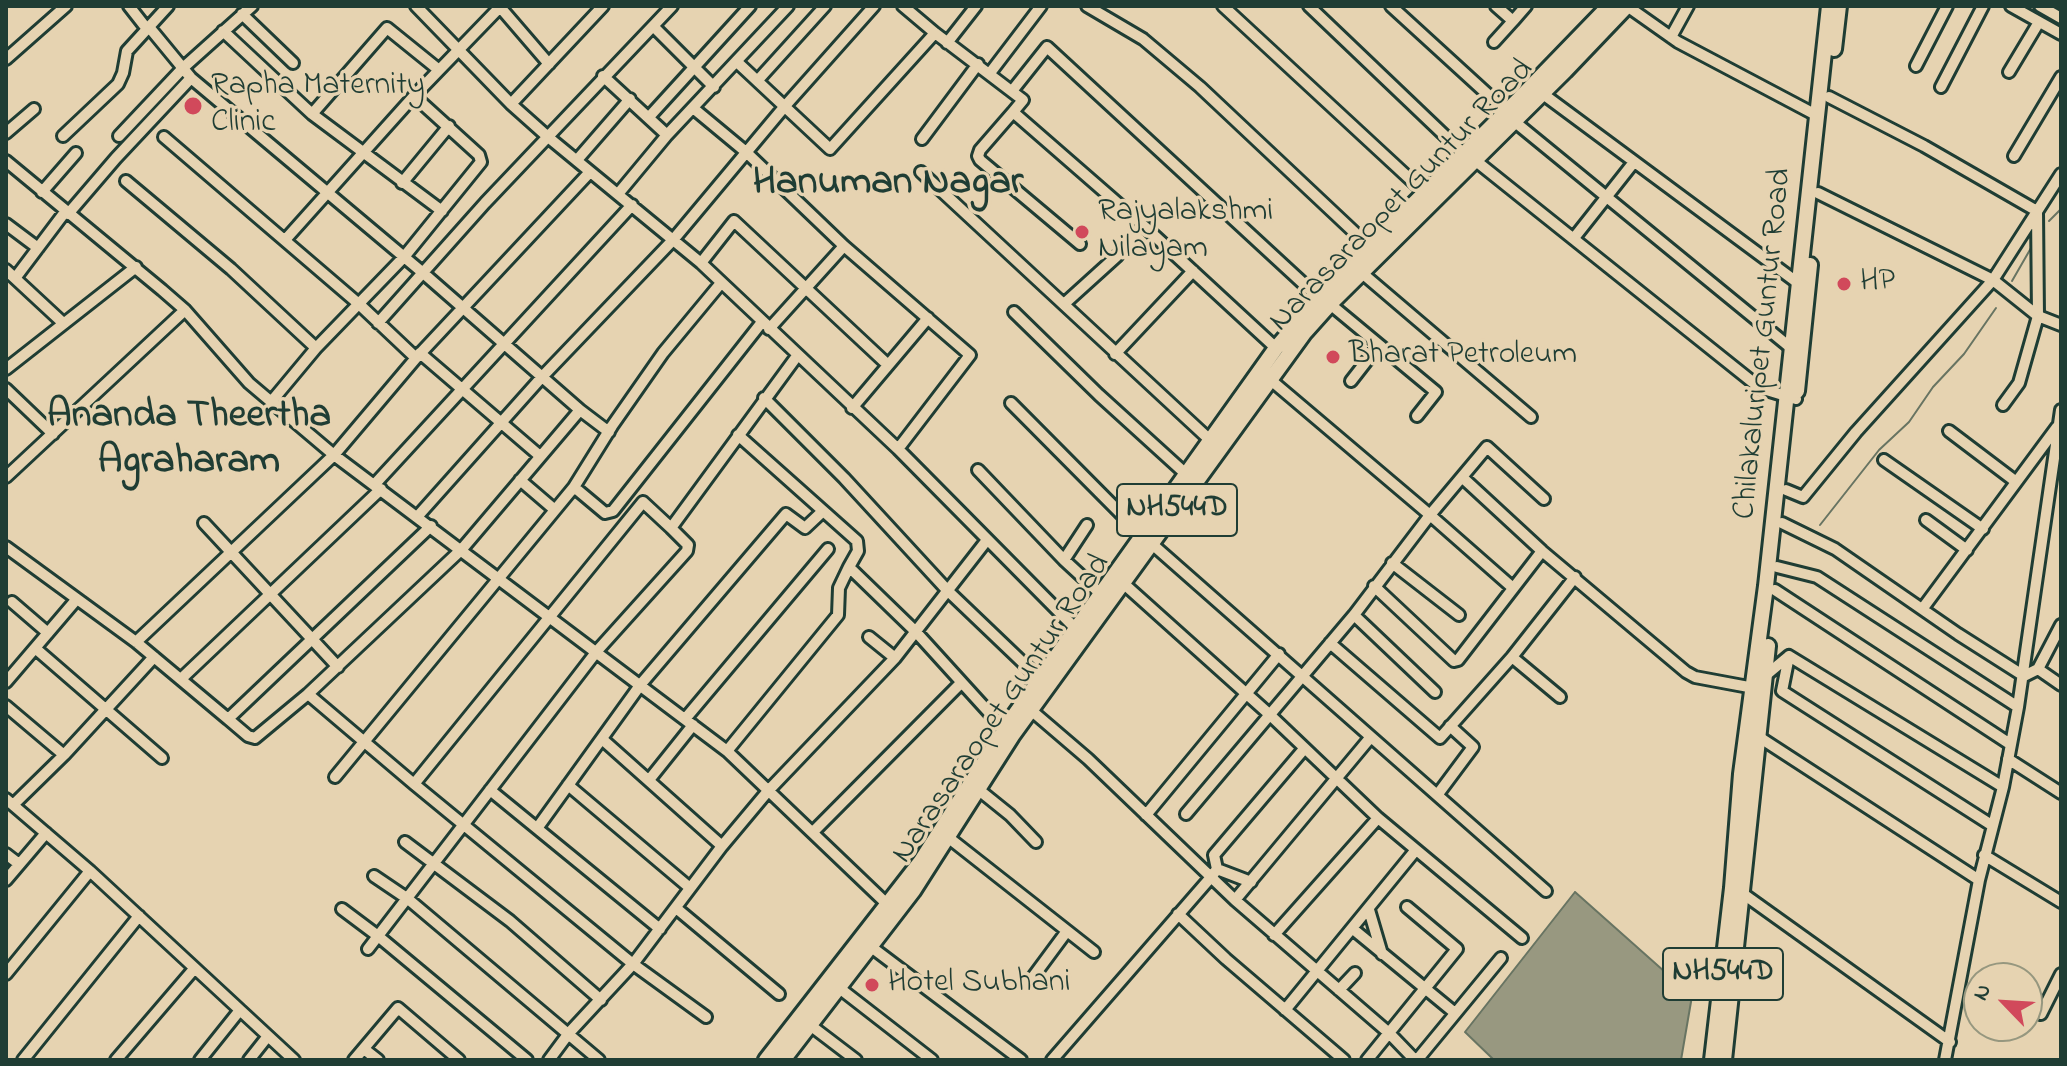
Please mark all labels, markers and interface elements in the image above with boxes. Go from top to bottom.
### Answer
street label: Narasaraopet Guntur Road [1263,53,1543,341]
place label: Rapha Maternity Clinic [211,69,425,144]
marker: Rapha Maternity Clinic [182,95,204,117]
district label: Hanuman Nagar [753,161,1023,209]
street label: Chilakaluripet Guntur Road [1727,167,1803,521]
place label: Rajyalakshmi Nilayam [1098,195,1273,270]
marker: Rajyalakshmi Nilayam [1073,223,1091,241]
place label: HP [1860,265,1895,303]
marker: HP [1835,275,1853,293]
place label: Bharat Petroleum [1349,338,1577,376]
marker: Bharat Petroleum [1324,348,1342,366]
district label: Ananda Theertha Agraharam [47,394,331,488]
road number: NH544D [1117,484,1237,536]
street label: Narasaraopet Guntur Road [885,548,1121,872]
road number: NH544D [1663,948,1783,1000]
north arrow [1963,962,2043,1042]
place label: Hotel Subhani [888,966,1070,1004]
marker: Hotel Subhani [863,976,881,994]
text: N [1965,979,2001,1006]

